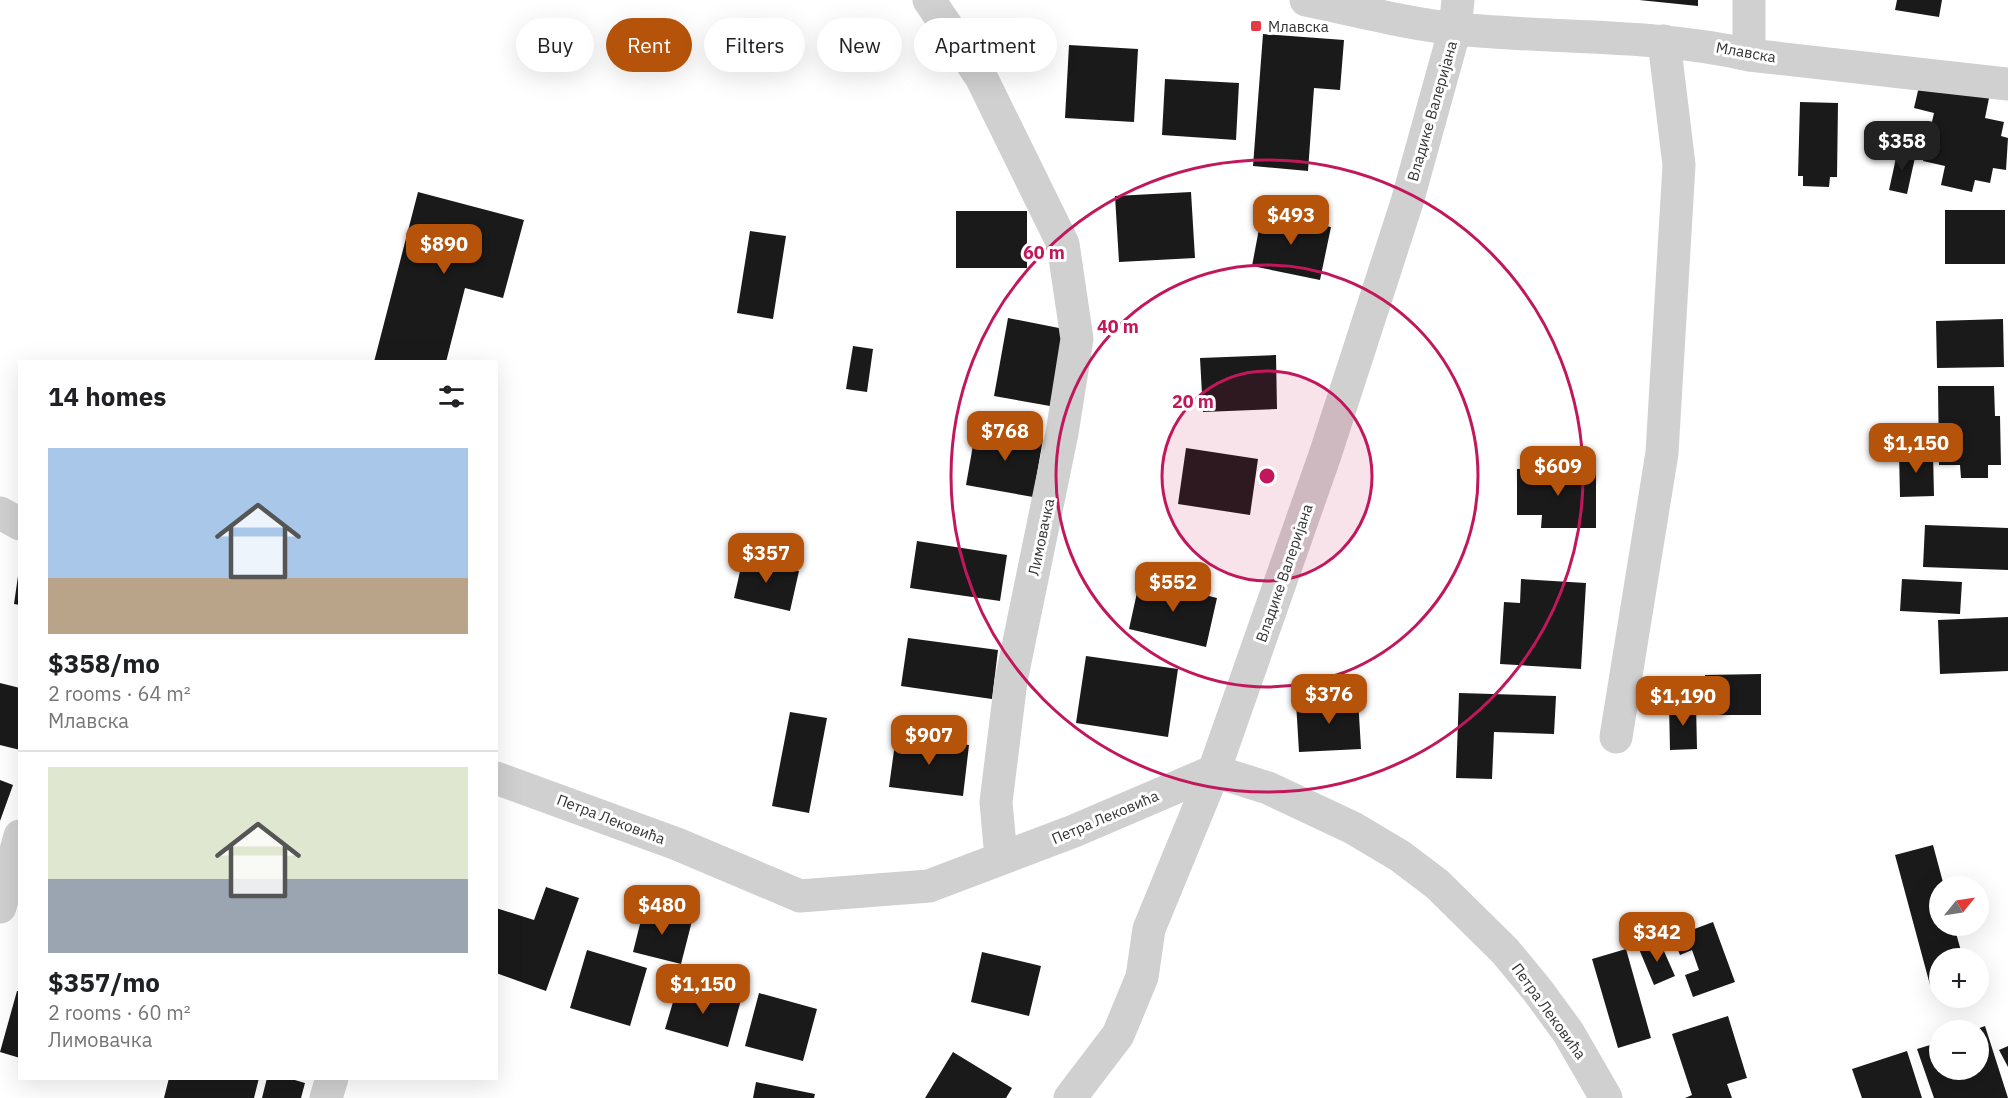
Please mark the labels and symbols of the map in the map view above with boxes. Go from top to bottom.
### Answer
place label: Млавска [1268,17,1329,36]
marker: Млавска [1249,19,1263,33]
street label: Млавска [1714,37,1778,67]
street label: Владике Валеријана [1403,39,1461,183]
pin: $358 [1866,121,1938,172]
pin: $493 [1255,195,1327,246]
pin: $890 [408,224,480,275]
text: 60 m [1023,241,1065,264]
text: 40 m [1097,315,1139,338]
text: 20 m [1172,390,1214,413]
pin: $768 [969,411,1041,462]
pin: $1,150 [1867,423,1965,474]
pin: $609 [1522,446,1594,497]
centre of rings [1257,466,1277,486]
street label: Лимовачка [1024,497,1058,577]
street label: Владике Валеријана [1251,501,1317,645]
pin: $357 [730,533,802,584]
pin: $552 [1137,562,1209,613]
pin: $376 [1293,674,1365,725]
pin: $1,190 [1634,676,1732,727]
pin: $907 [893,715,965,766]
street label: Петра Лековића [1049,786,1161,848]
street label: Петра Лековића [554,790,668,848]
north arrow [1929,876,1989,936]
pin: $480 [626,885,698,936]
pin: $342 [1621,912,1693,963]
street label: Петра Лековића [1508,959,1590,1063]
pin: $1,150 [654,964,752,1015]

